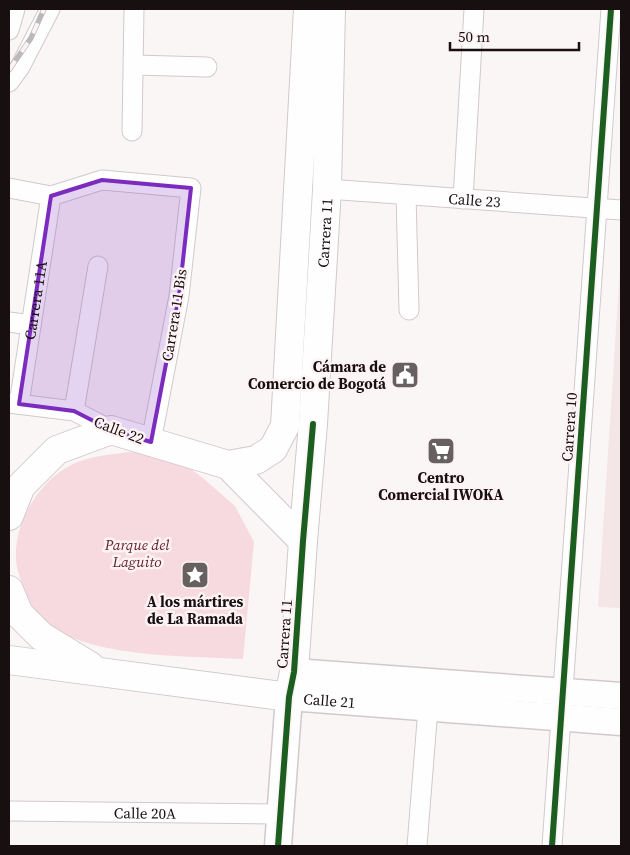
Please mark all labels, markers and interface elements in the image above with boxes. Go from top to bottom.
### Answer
scale bar [450,20,579,52]
text: 50 m [458,26,490,47]
street label: Calle 23 [448,187,501,212]
street label: Carrera 11 [312,198,337,268]
street label: Carrera 11A [19,259,51,341]
street label: Carrera 11 Bis [156,267,192,363]
place label: Cámara de Comercio de Bogotá [248,356,387,394]
public building icon: Cámara de Comercio de Bogotá [390,360,420,390]
street label: Carrera 10 [556,392,582,462]
street label: Calle 22 [91,411,147,449]
supermarket icon: Centro Comercial IWOKA [426,436,456,466]
place label: Centro Comercial IWOKA [378,467,504,505]
park label: Parque del Laguito [104,534,170,572]
place icon: A los mártires de La Ramada [180,560,210,590]
place label: A los mártires de La Ramada [147,591,244,629]
street label: Carrera 11 [271,599,297,669]
street label: Calle 21 [303,688,356,712]
street label: Calle 20A [114,802,176,823]

